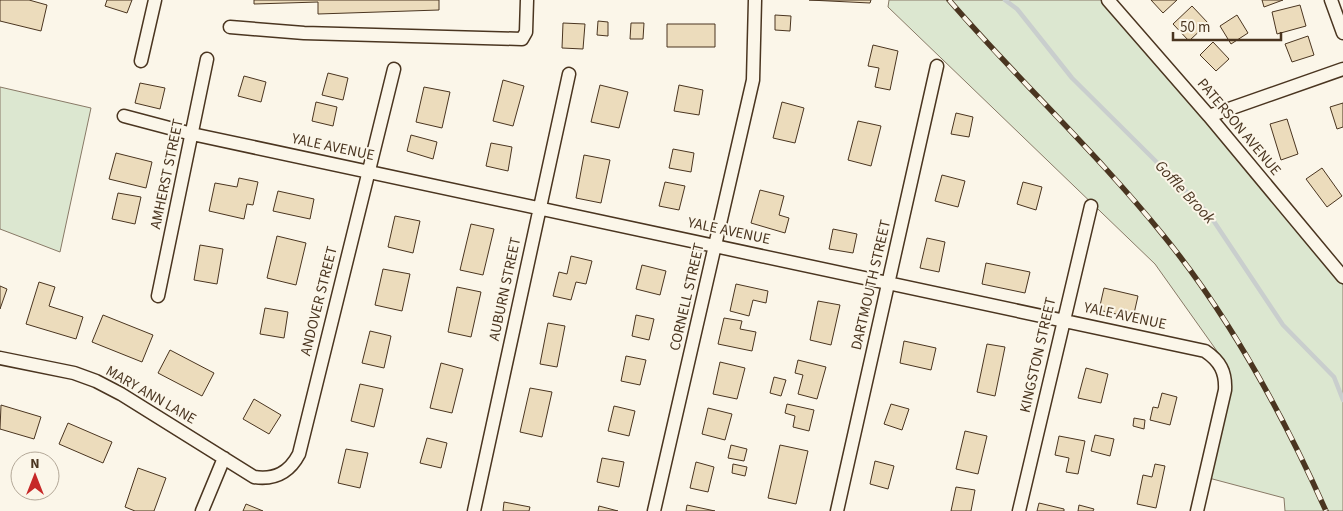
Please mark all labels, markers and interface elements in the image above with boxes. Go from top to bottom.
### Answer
scale bar [1173,10,1280,42]
text: 50 m [1180,17,1210,38]
street label: PATERSON AVENUE [1192,74,1286,180]
street label: AMHERST STREET [145,117,189,231]
street label: YALE AVENUE [289,128,376,166]
water label: Goffle Brook [1150,155,1220,229]
street label: YALE AVENUE [685,212,772,250]
street label: DARTMOUTH STREET [846,218,896,352]
street label: AUBURN STREET [484,235,526,343]
street label: CORNELL STREET [664,241,710,353]
street label: ANDOVER STREET [295,244,343,358]
street label: KINGSTON STREET [1015,295,1061,415]
street label: YALE AVENUE [1081,297,1168,335]
street label: MARY ANN LANE [102,361,200,429]
north arrow [10,451,60,501]
text: N [30,454,40,474]

